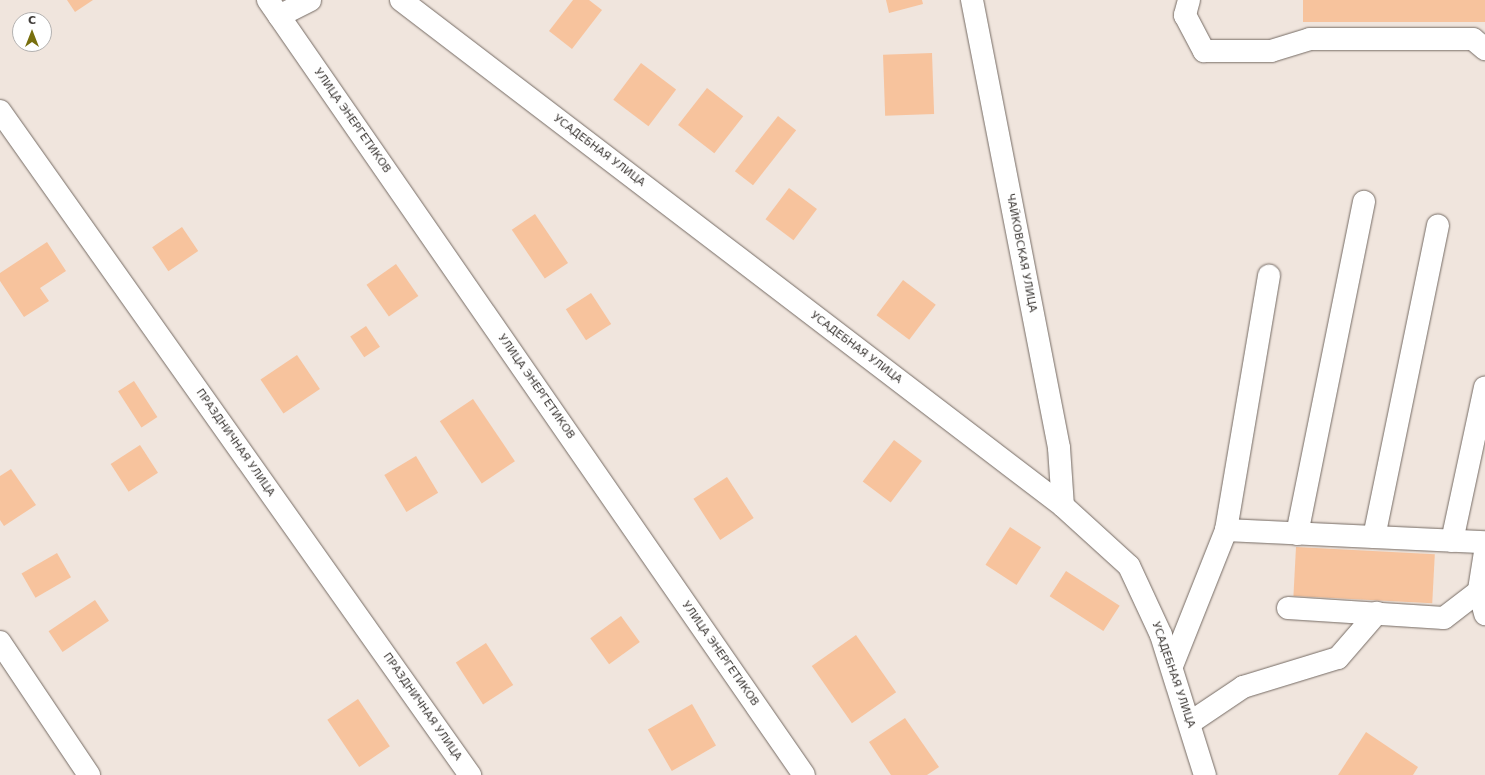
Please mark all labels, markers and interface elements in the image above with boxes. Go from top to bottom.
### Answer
north arrow [12,12,52,52]
text: С [28,14,36,27]
street label: УЛИЦА ЭНЕРГЕТИКОВ [311,66,393,176]
street label: УСАДЕБНАЯ УЛИЦА [551,112,647,190]
street label: ЧАЙКОВСКАЯ УЛИЦА [1003,192,1039,314]
street label: УСАДЕБНАЯ УЛИЦА [808,309,904,387]
street label: УЛИЦА ЭНЕРГЕТИКОВ [495,332,577,442]
street label: ПРАЗДНИЧНАЯ УЛИЦА [193,387,277,499]
street label: УЛИЦА ЭНЕРГЕТИКОВ [679,599,761,709]
street label: УСАДЕБНАЯ УЛИЦА [1149,620,1197,730]
street label: ПРАЗДНИЧНАЯ УЛИЦА [380,651,464,763]

